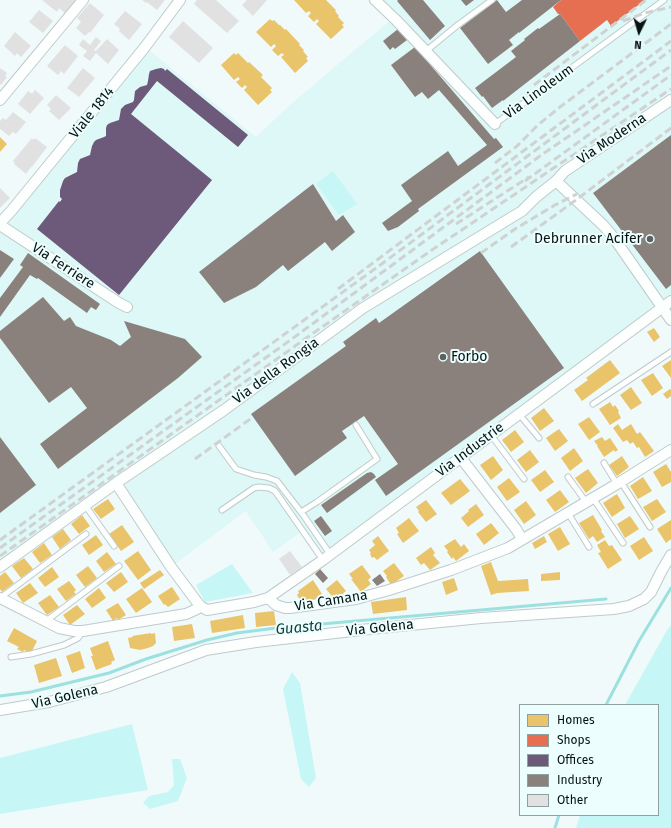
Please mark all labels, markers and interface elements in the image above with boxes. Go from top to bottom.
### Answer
north arrow [619,12,659,52]
text: N [634,38,642,51]
street label: Via Linoleum [501,61,577,123]
street label: Viale 1814 [66,84,118,142]
street label: Via Moderna [574,110,650,168]
place label: Debrunner Acifer [534,231,642,247]
marker: Debrunner Acifer [645,234,655,244]
street label: Via Ferriere [28,239,98,293]
street label: Via della Rongia [230,334,322,408]
place label: Forbo [451,349,487,365]
marker: Forbo [438,352,448,362]
street label: Via Industrie [433,419,507,481]
street label: Via Camana [293,587,369,615]
street label: Via Golena [346,616,414,640]
water label: Guasta [275,617,323,639]
street label: Via Golena [30,681,100,713]
legend [519,704,659,816]
text: Homes [557,713,595,727]
text: Shops [557,733,590,747]
text: Offices [557,753,594,767]
text: Industry [557,773,602,787]
text: Other [557,793,588,807]

